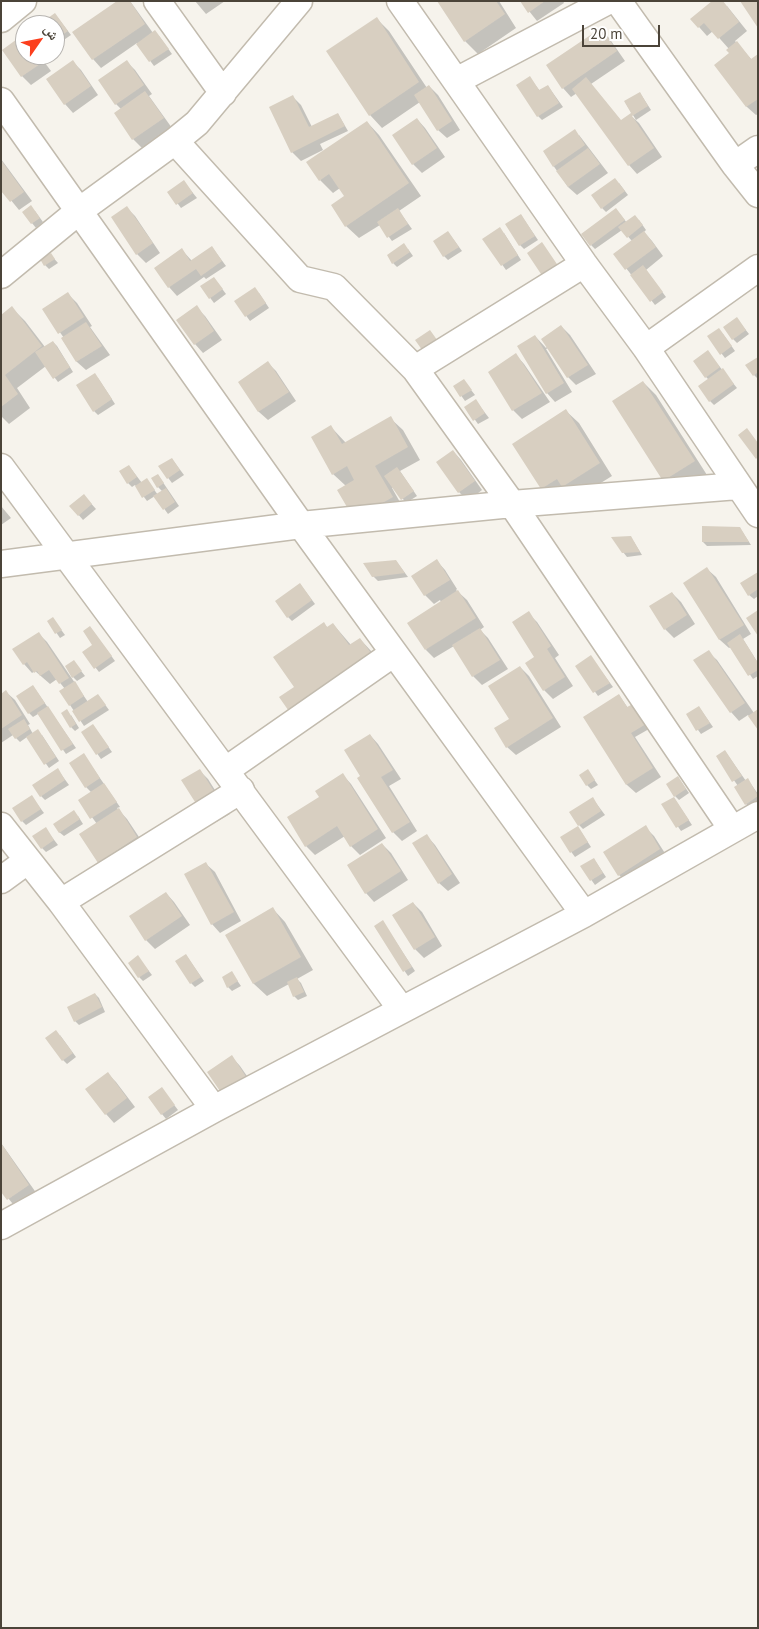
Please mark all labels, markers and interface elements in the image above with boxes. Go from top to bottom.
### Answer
north arrow [15,15,65,65]
scale bar [584,15,662,47]
text: ش [40,21,63,44]
text: 20 m [590,24,623,43]

